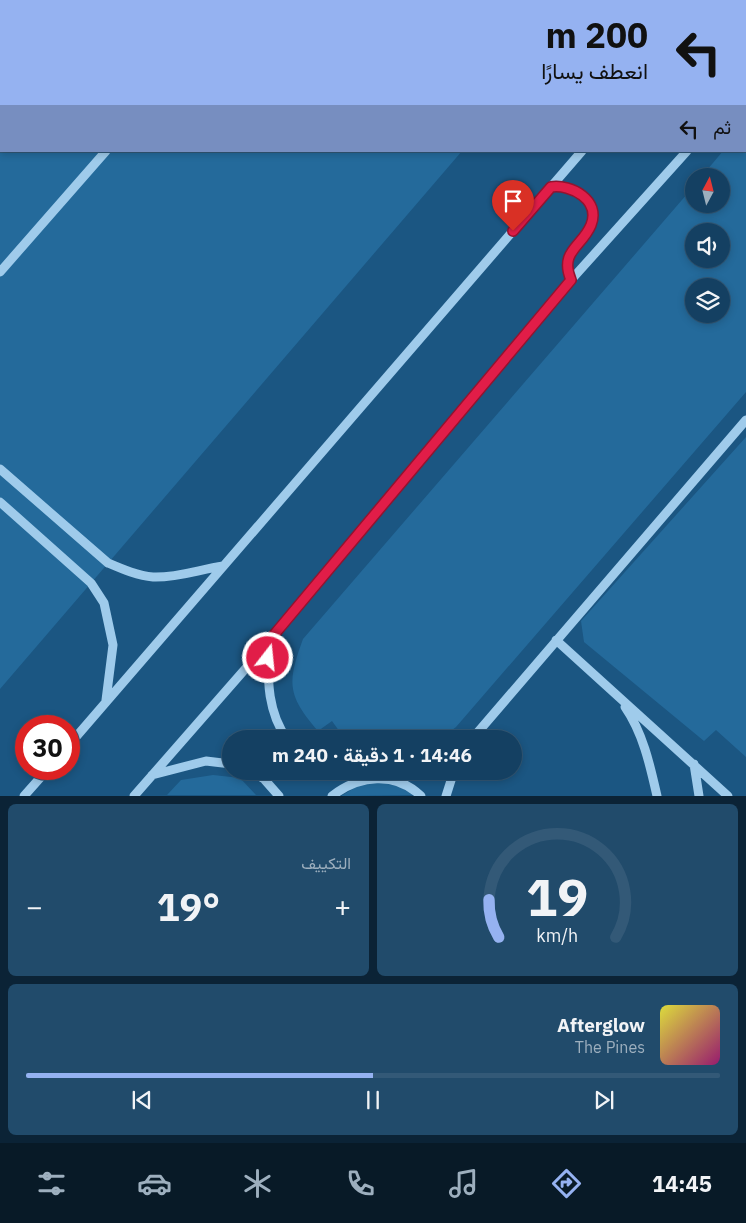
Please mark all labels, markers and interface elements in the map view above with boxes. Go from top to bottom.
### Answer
text: 200 m [545,12,648,58]
icon: left [666,20,731,85]
text: انعطف يسارًا [541,56,648,85]
icon: left [675,115,703,143]
text: ثم [713,115,731,139]
north arrow [685,168,730,212]
map controls [685,168,730,323]
pin [492,180,534,231]
icon: arrive [499,187,527,215]
button: sound [685,223,730,268]
button: layers [685,278,730,323]
position arrow [241,631,293,683]
speed limit sign: 30 [15,715,80,780]
text: 14:46 · 1 دقيقة · 240 m [272,743,472,767]
text: التكييف [301,853,351,873]
text: 19 [526,863,589,930]
text: 19° [157,882,220,931]
text: − [26,888,43,925]
text: + [334,888,351,925]
text: km/h [537,924,579,947]
text: Afterglow [557,1013,645,1037]
text: The Pines [575,1037,645,1057]
icon: previous [128,1086,156,1114]
icon: pause [359,1086,387,1114]
icon: next [590,1086,618,1114]
icon: filters [34,1166,69,1201]
icon: car [137,1166,172,1201]
icon: climate [240,1166,275,1201]
icon: phone [343,1166,378,1201]
icon: music [446,1166,481,1201]
icon: directions [549,1166,584,1201]
text: 14:45 [652,1169,712,1198]

